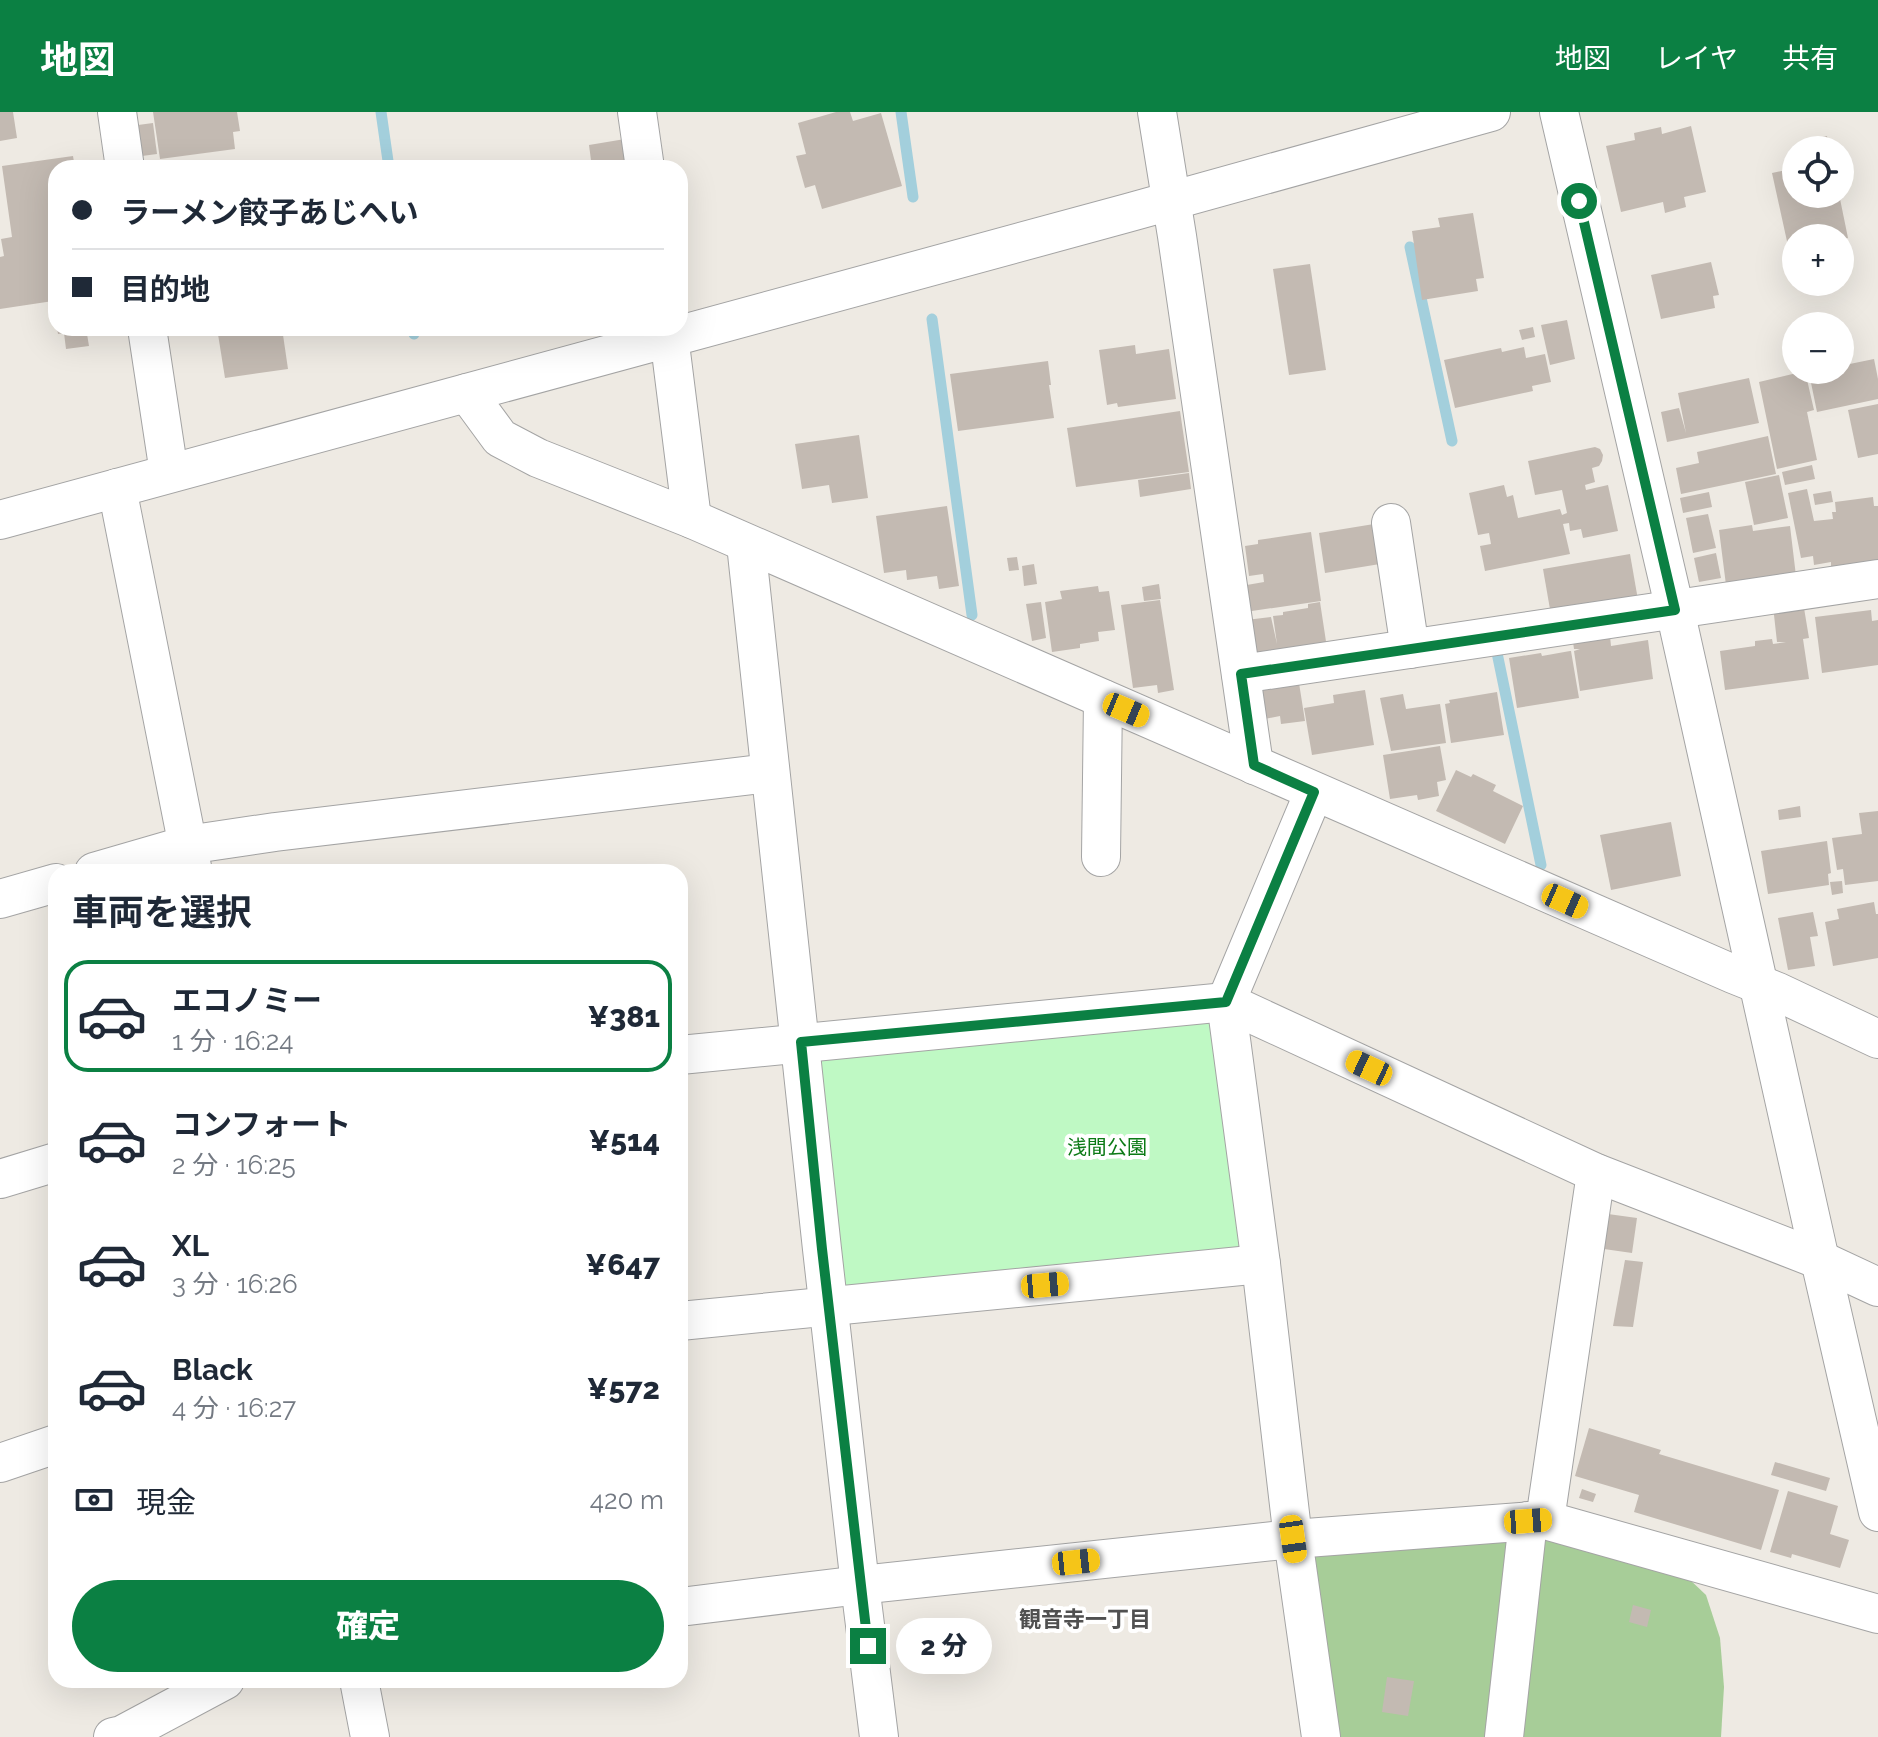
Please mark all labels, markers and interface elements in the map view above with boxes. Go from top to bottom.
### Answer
text: 地図 [40,37,116,82]
text: 地図 [1555,42,1611,75]
text: レイヤ [1655,42,1738,75]
text: 共有 [1782,42,1838,75]
map controls [1782,136,1854,384]
button: locate [1782,136,1854,208]
route start [1561,183,1597,219]
text: ラーメン餃子あじへい [120,195,419,230]
button: + [1782,224,1854,296]
text: 目的地 [120,272,210,307]
button: − [1782,312,1854,384]
car [1099,690,1153,730]
car [1538,880,1592,922]
text: 車両を選択 [72,891,252,933]
icon: car [76,980,148,1052]
text: エコノミー [172,983,322,1018]
text: ¥381 [587,999,660,1034]
text: 1 分 · 16:24 [172,1026,293,1056]
car [1342,1047,1396,1089]
icon: car [76,1104,148,1176]
text: コンフォート [172,1107,351,1142]
text: ¥514 [589,1123,660,1158]
park label: 浅間公園 [1067,1135,1147,1159]
text: 2 分 · 16:25 [172,1150,296,1180]
icon: car [76,1228,148,1300]
text: XL [172,1228,209,1263]
text: ¥647 [585,1247,660,1282]
text: 3 分 · 16:26 [172,1269,298,1299]
car [1020,1271,1070,1299]
icon: car [76,1352,148,1424]
text: Black [172,1352,253,1387]
text: ¥572 [587,1371,660,1406]
text: 4 分 · 16:27 [172,1393,296,1423]
icon: cash [72,1478,116,1522]
text: 現金 [136,1485,196,1520]
text: 420 m [590,1485,664,1515]
car [1503,1507,1553,1535]
car [1278,1514,1308,1564]
car [1051,1548,1101,1576]
button: 確定 [72,1580,664,1672]
district label: 観音寺一丁目 [1019,1606,1151,1632]
callout: 2 分 [896,1618,992,1674]
route end [850,1628,886,1664]
text: 2 分 [920,1631,968,1661]

